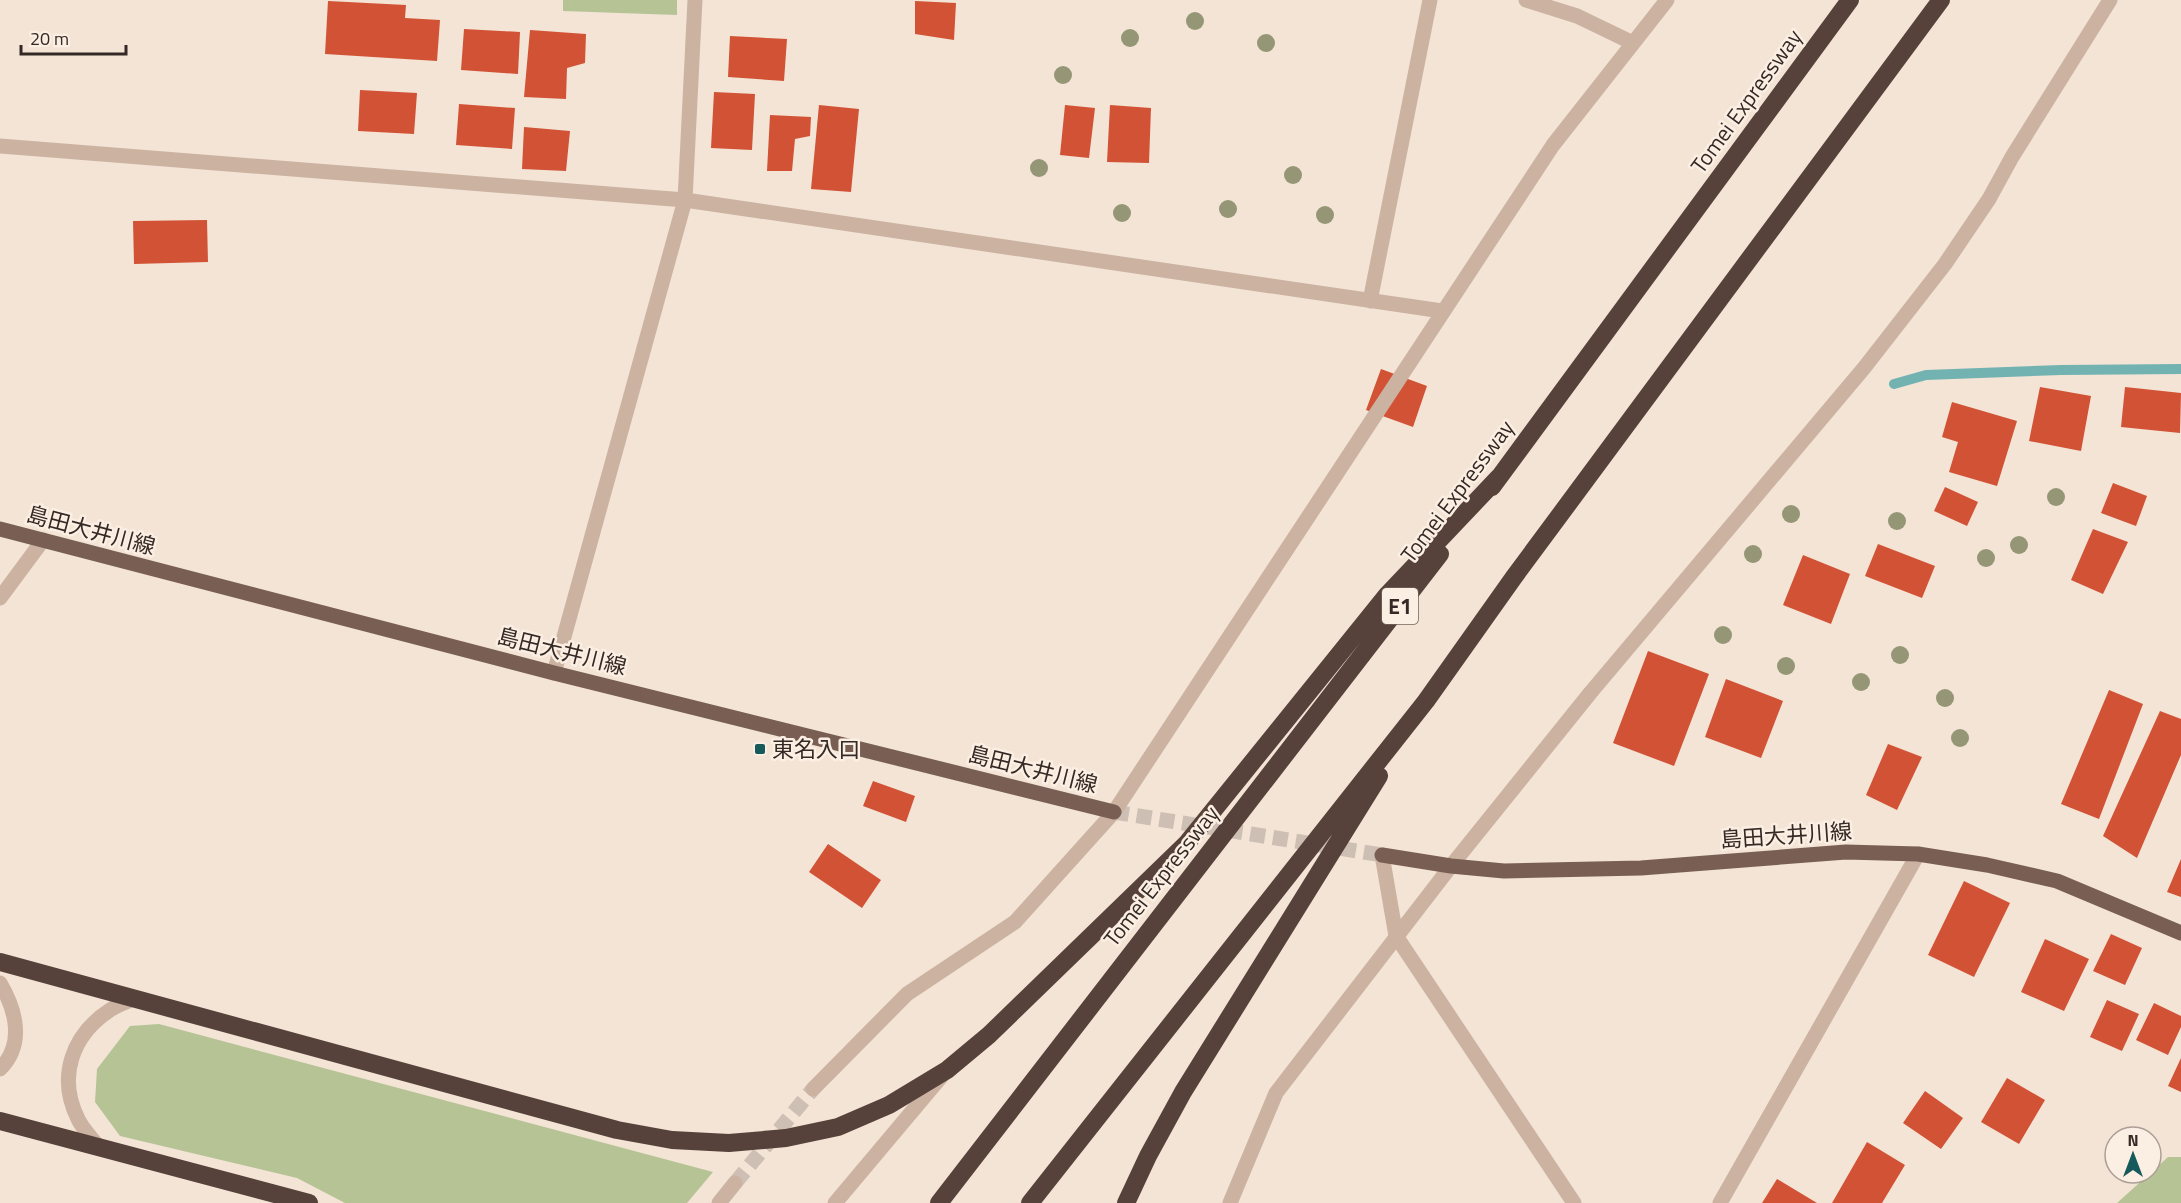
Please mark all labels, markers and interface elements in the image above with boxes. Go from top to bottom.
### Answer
scale bar [21,18,126,56]
street label: Tomei Expressway [1682,21,1810,180]
text: 20 m [30,25,69,52]
street label: Tomei Expressway [1392,412,1522,570]
street label: 島田大井川線 [23,496,159,564]
road number: E1 [1382,588,1418,624]
street label: 島田大井川線 [494,619,630,683]
place label: 東名入口 [772,732,860,766]
street label: 島田大井川線 [965,737,1101,801]
marker: 東名入口 [753,742,767,756]
street label: Tomei Expressway [1095,798,1227,954]
street label: 島田大井川線 [1719,813,1853,857]
north arrow [2103,1125,2163,1185]
text: N [2127,1128,2139,1152]

